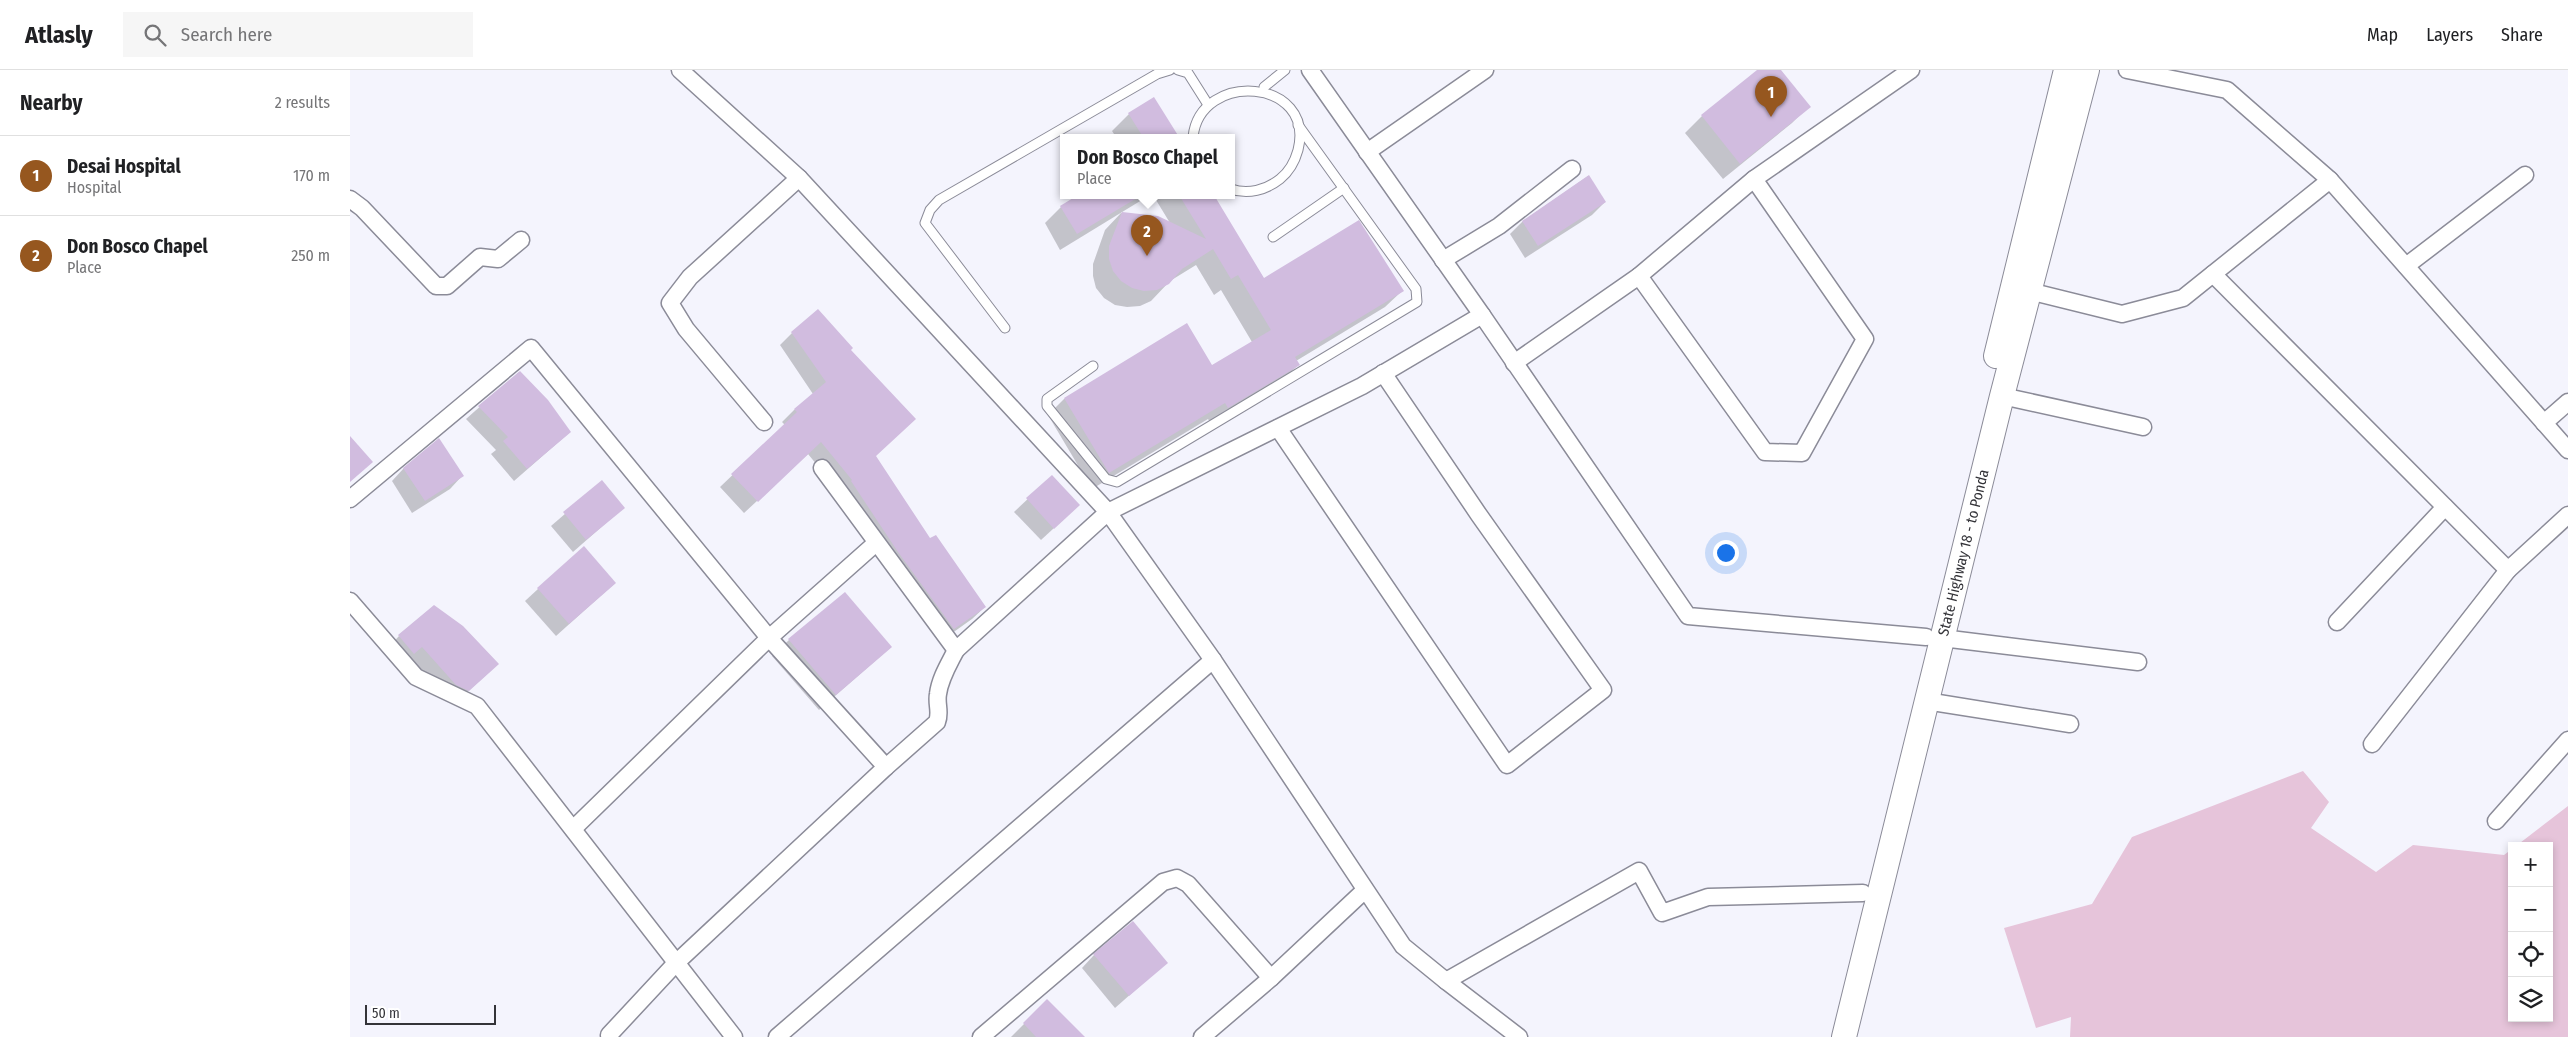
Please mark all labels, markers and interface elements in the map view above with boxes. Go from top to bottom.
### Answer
search box [123,12,473,57]
text: Atlasly [25,21,93,49]
icon: search [141,21,169,49]
text: Search here [181,23,272,46]
text: Map [2367,24,2398,46]
text: Layers [2426,24,2473,46]
text: Share [2501,24,2543,46]
pin: 1 [1755,76,1787,117]
text: Nearby [20,90,82,116]
text: 2 results [275,93,330,112]
popup [1060,134,1235,199]
text: Don Bosco Chapel [1077,146,1218,169]
text: Desai Hospital [67,155,181,178]
text: 1 [33,166,39,185]
text: 170 m [293,166,330,185]
text: Place [1077,169,1112,188]
text: Hospital [67,178,122,197]
pin: 2 [1131,215,1163,256]
text: Don Bosco Chapel [67,235,208,258]
text: 2 [32,246,40,265]
text: 250 m [291,246,330,265]
text: Place [67,258,102,277]
street label: State Highway 18 - to Ponda [1934,467,1993,638]
your location [1713,540,1739,566]
map controls [2508,842,2553,1022]
button: + [2508,842,2553,887]
button: − [2508,887,2553,932]
button: locate [2508,932,2553,977]
button: layers [2508,977,2553,1022]
scale bar [365,1002,496,1025]
text: 50 m [372,1005,400,1022]

